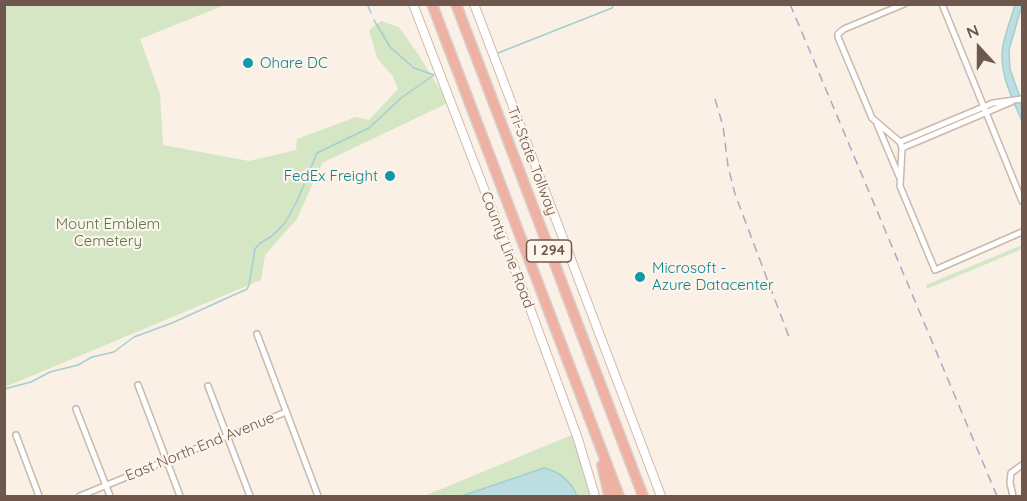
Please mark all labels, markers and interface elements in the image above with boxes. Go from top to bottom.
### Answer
north arrow [949,18,1009,78]
text: N [963,20,982,43]
place label: Ohare DC [260,54,328,72]
marker: Ohare DC [241,56,255,70]
street label: Tri-State Tollway [503,104,561,218]
place label: FedEx Freight [284,167,378,185]
marker: FedEx Freight [383,169,397,183]
street label: County Line Road [476,189,538,311]
park label: Mount Emblem Cemetery [56,215,160,250]
road number: I 294 [526,240,572,262]
place label: Microsoft - Azure Datacenter [652,259,774,294]
marker: Microsoft - Azure Datacenter [633,270,647,284]
street label: East North End Avenue [123,409,277,485]

